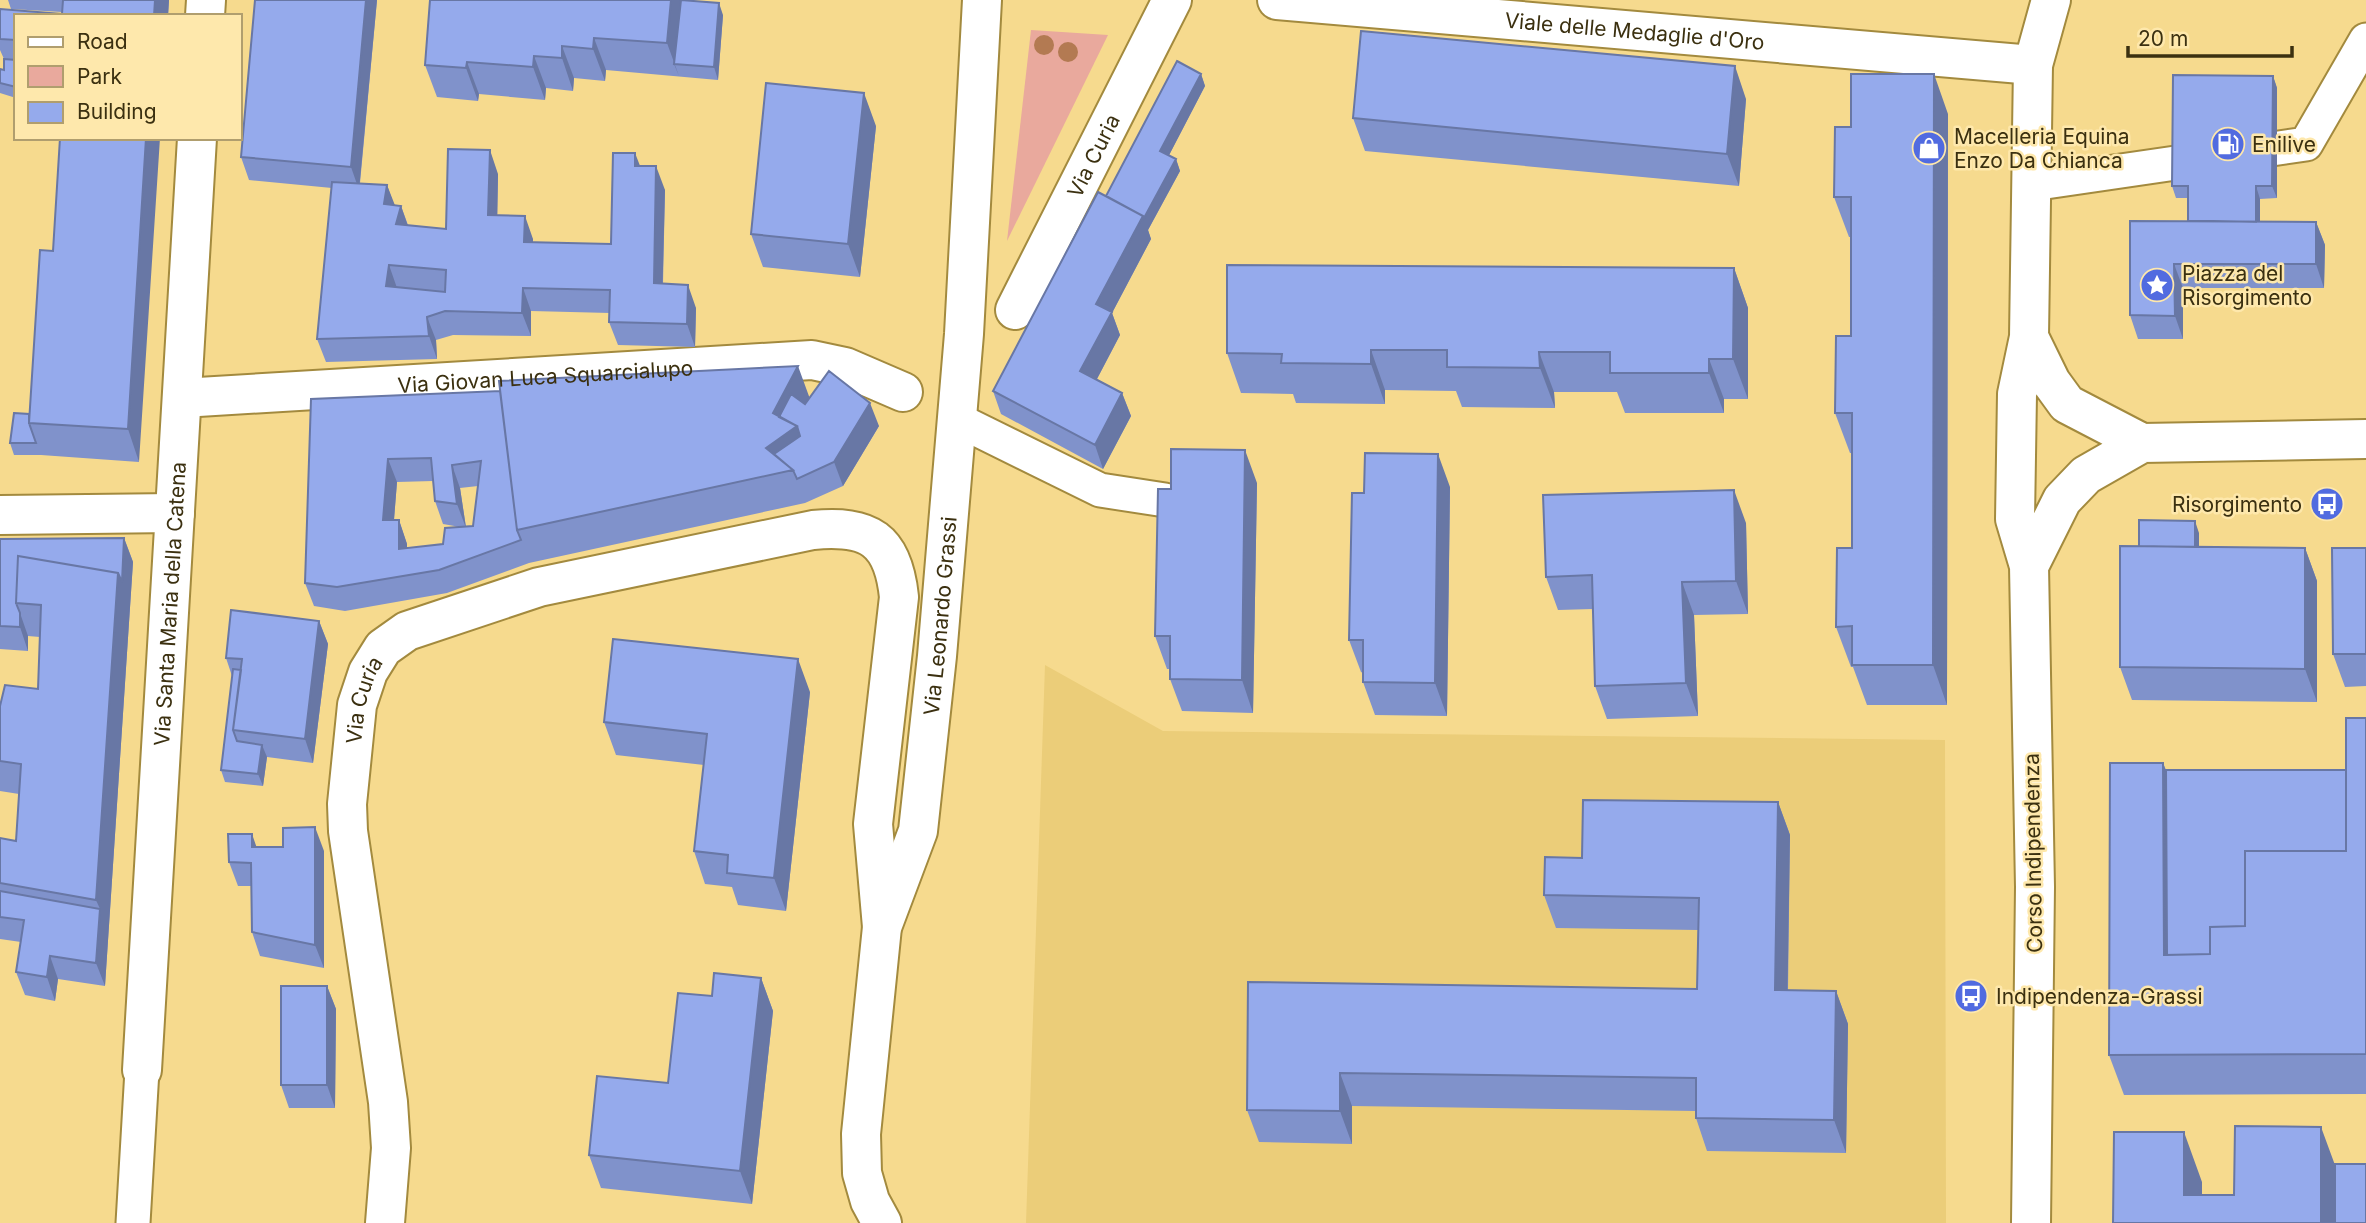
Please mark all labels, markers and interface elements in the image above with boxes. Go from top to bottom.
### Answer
street label: Viale delle Medaglie d'Oro [1504,7,1766,54]
legend [14,14,242,140]
scale bar [2128,14,2292,58]
text: 20 m [2138,26,2188,51]
text: Road [77,29,128,54]
text: Park [77,64,122,89]
text: Building [77,99,157,124]
street label: Via Curia [1062,110,1125,202]
place label: Macelleria Equina Enzo Da Chianca [1954,124,2130,173]
fuel station icon: Enilive [2209,125,2247,163]
shop icon: Macelleria Equina Enzo Da Chianca [1910,129,1948,167]
place label: Enilive [2252,132,2316,157]
place label: Piazza del Risorgimento [2182,261,2312,310]
place icon: Piazza del Risorgimento [2138,266,2176,304]
street label: Via Giovan Luca Squarcialupo [397,355,694,397]
street label: Via Santa Maria della Catena [149,461,190,747]
bus stop icon: Risorgimento [2308,485,2346,523]
place label: Risorgimento [2172,492,2302,517]
street label: Via Leonardo Grassi [918,515,961,717]
street label: Via Curia [341,651,387,745]
street label: Corso Indipendenza [2019,753,2047,953]
bus stop icon: Indipendenza-Grassi [1952,977,1990,1015]
place label: Indipendenza-Grassi [1996,984,2203,1009]

